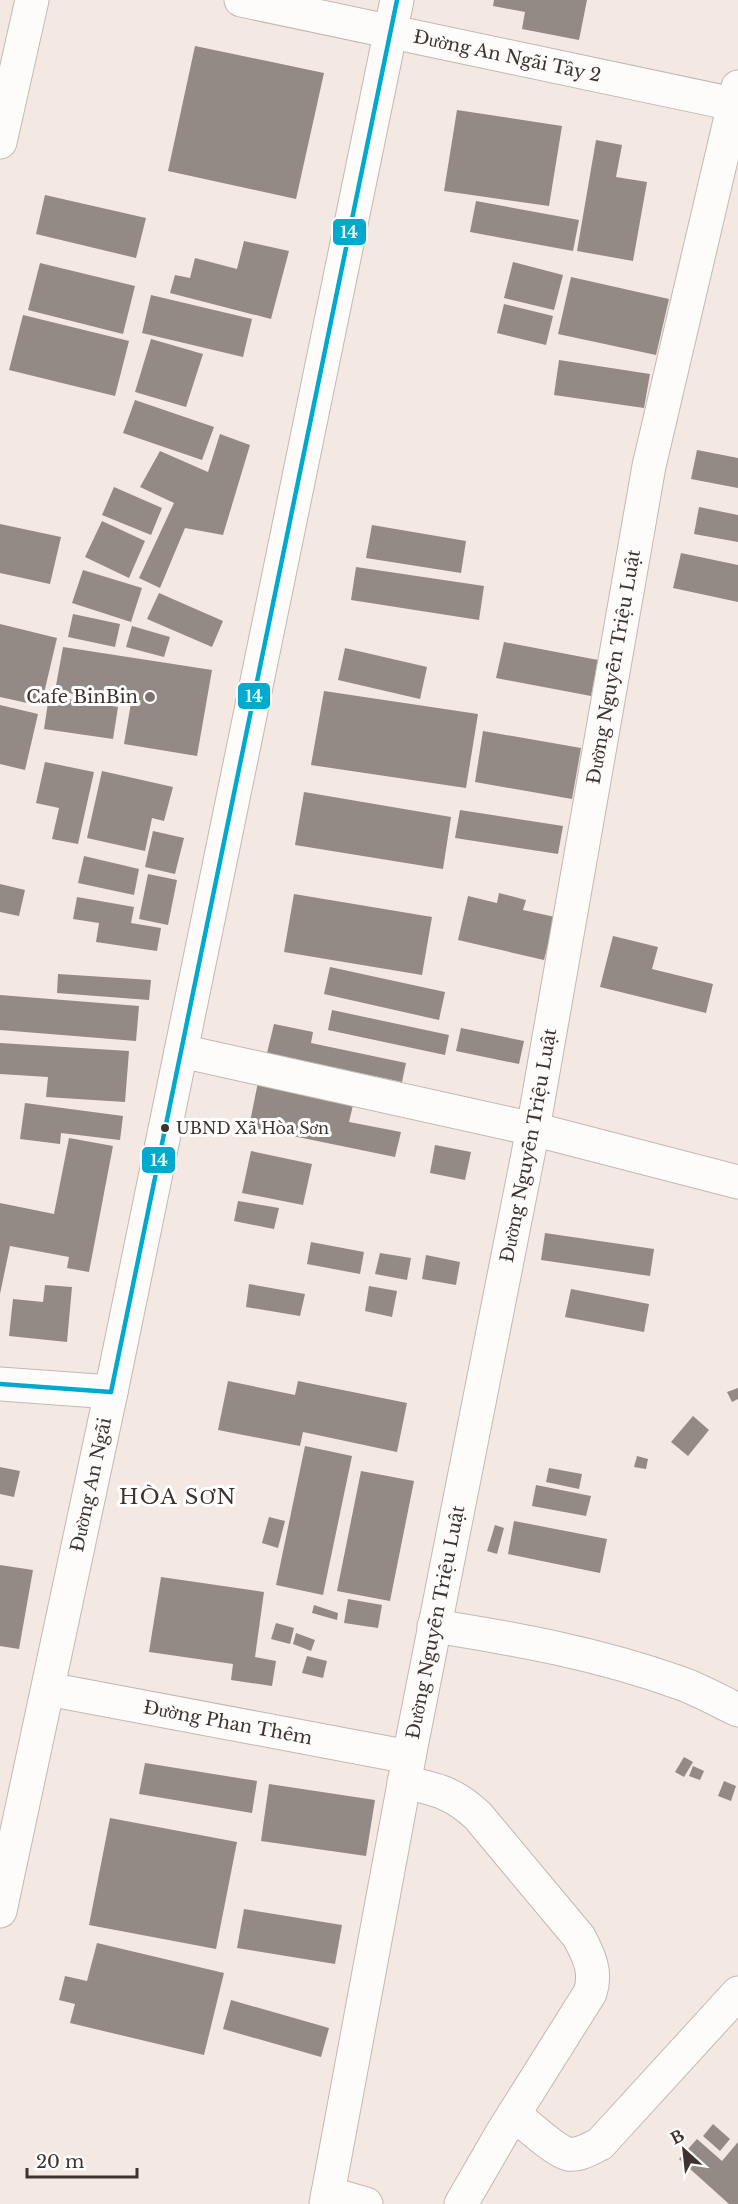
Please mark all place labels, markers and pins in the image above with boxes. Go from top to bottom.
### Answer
place label: Cafe BinBin [26,686,138,708]
marker: Cafe BinBin [143,690,157,704]
place label: UBND Xã Hòa Sơn [176,1118,329,1138]
marker: UBND Xã Hòa Sơn [159,1122,171,1134]

